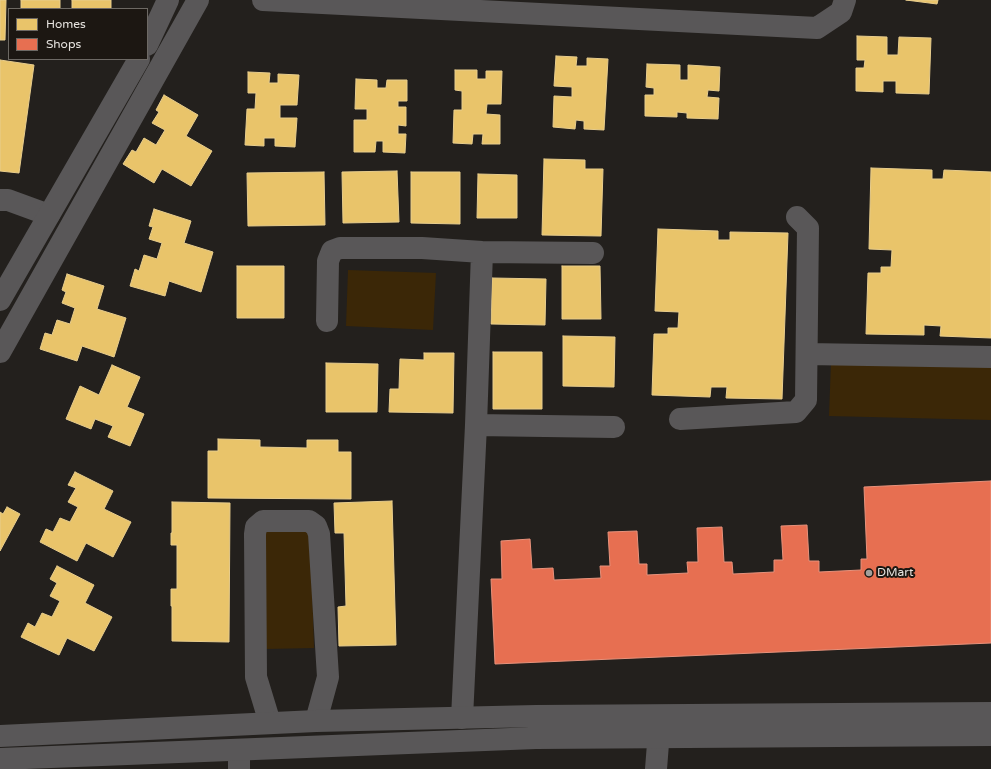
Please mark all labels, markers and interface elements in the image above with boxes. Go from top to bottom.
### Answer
legend [8,8,148,60]
text: Homes [46,17,86,31]
text: Shops [46,37,81,51]
place label: DMart [877,566,914,580]
marker: DMart [864,568,874,578]

